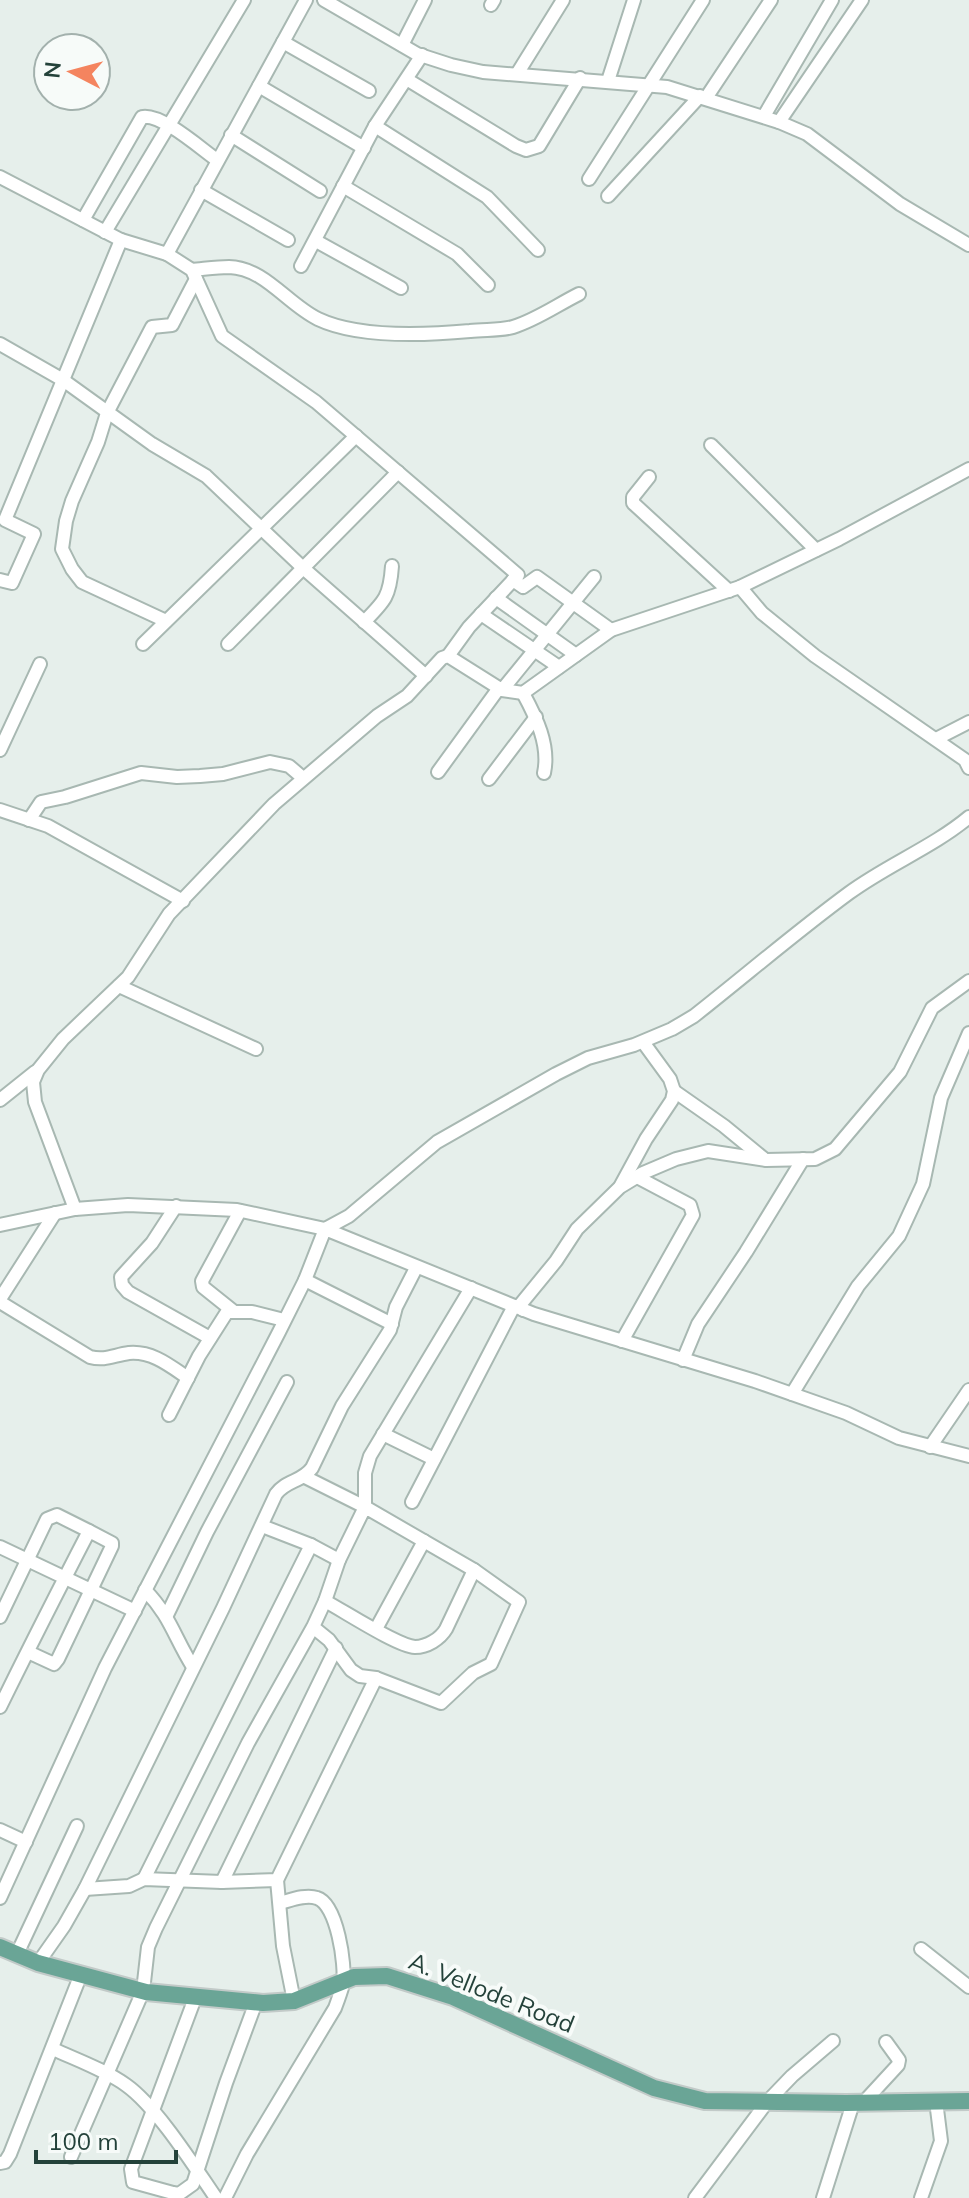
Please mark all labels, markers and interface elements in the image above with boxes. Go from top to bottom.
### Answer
north arrow [32,32,112,112]
text: N [37,60,67,80]
street label: A. Vellode Road [405,1945,579,2039]
scale bar [36,2114,176,2164]
text: 100 m [48,2126,119,2156]

